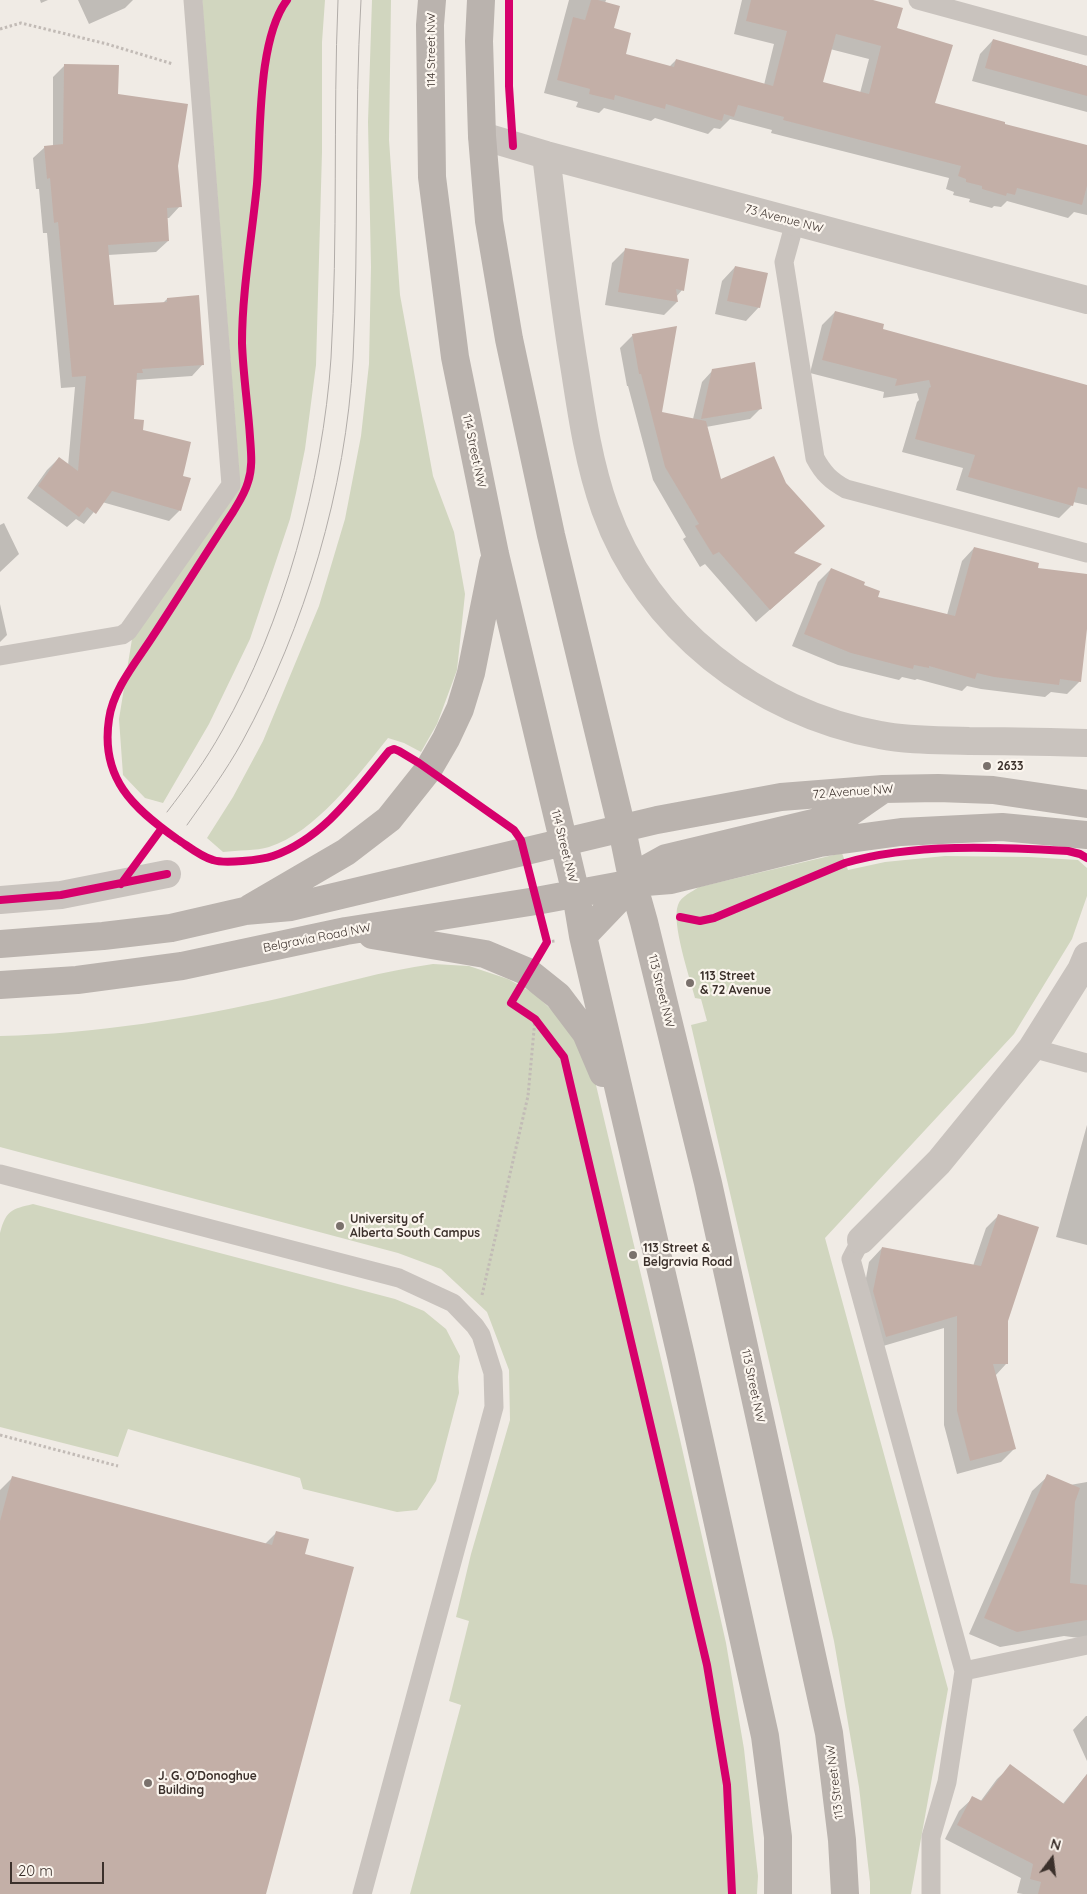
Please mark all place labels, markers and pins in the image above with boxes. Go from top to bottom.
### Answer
place label: 2633 [997,759,1023,773]
marker: 2633 [981,760,993,772]
place label: 113 Street & 72 Avenue [700,969,771,997]
marker: 113 Street & 72 Avenue [684,977,696,989]
place label: University of Alberta South Campus [350,1212,480,1240]
marker: University of Alberta South Campus [334,1220,346,1232]
place label: 113 Street & Belgravia Road [643,1241,732,1269]
marker: 113 Street & Belgravia Road [627,1249,639,1261]
place label: J. G. O'Donoghue Building [158,1769,257,1797]
marker: J. G. O'Donoghue Building [142,1777,154,1789]

